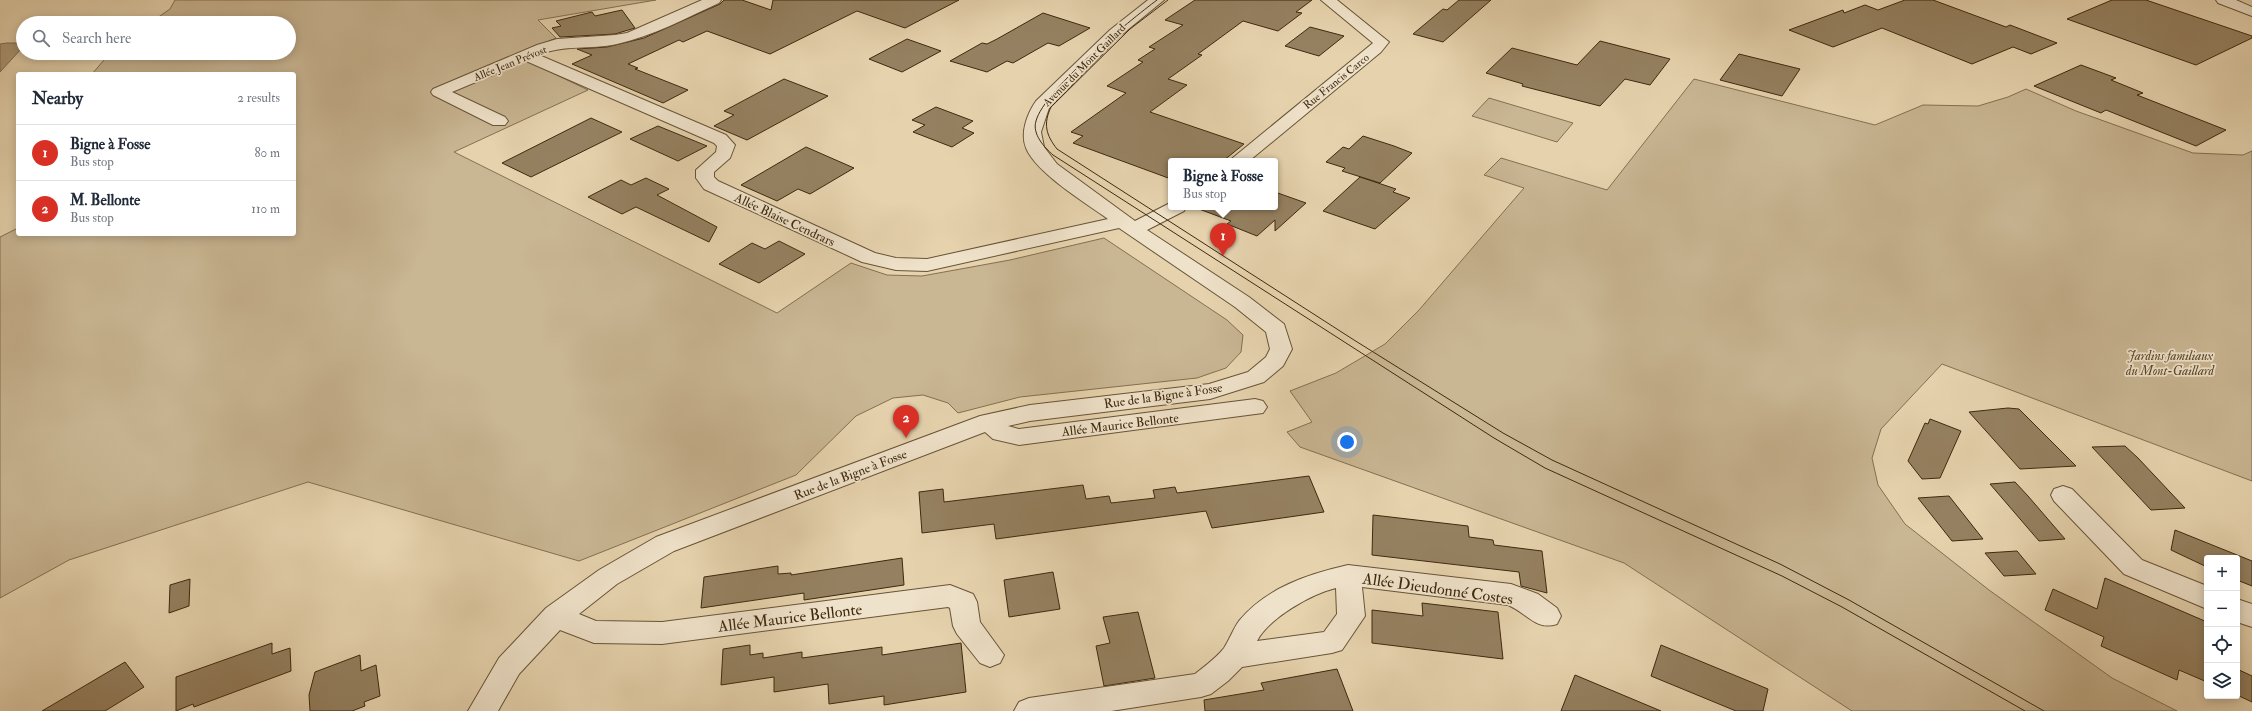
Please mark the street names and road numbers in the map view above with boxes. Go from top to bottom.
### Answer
street label: Avenue du Mont Gaillard [1040,21,1129,110]
street label: Allée Jean Prévost [471,43,549,85]
street label: Rue Francis Carco [1301,51,1372,112]
street label: Allée Blaise Cendrars [731,189,838,250]
street label: Rue de la Bigne à Fosse [1103,380,1224,412]
street label: Allée Maurice Bellonte [1060,410,1180,440]
street label: Rue de la Bigne à Fosse [792,446,910,504]
street label: Allée Dieudonné Costes [1360,568,1514,609]
street label: Allée Maurice Bellonte [716,599,864,637]

